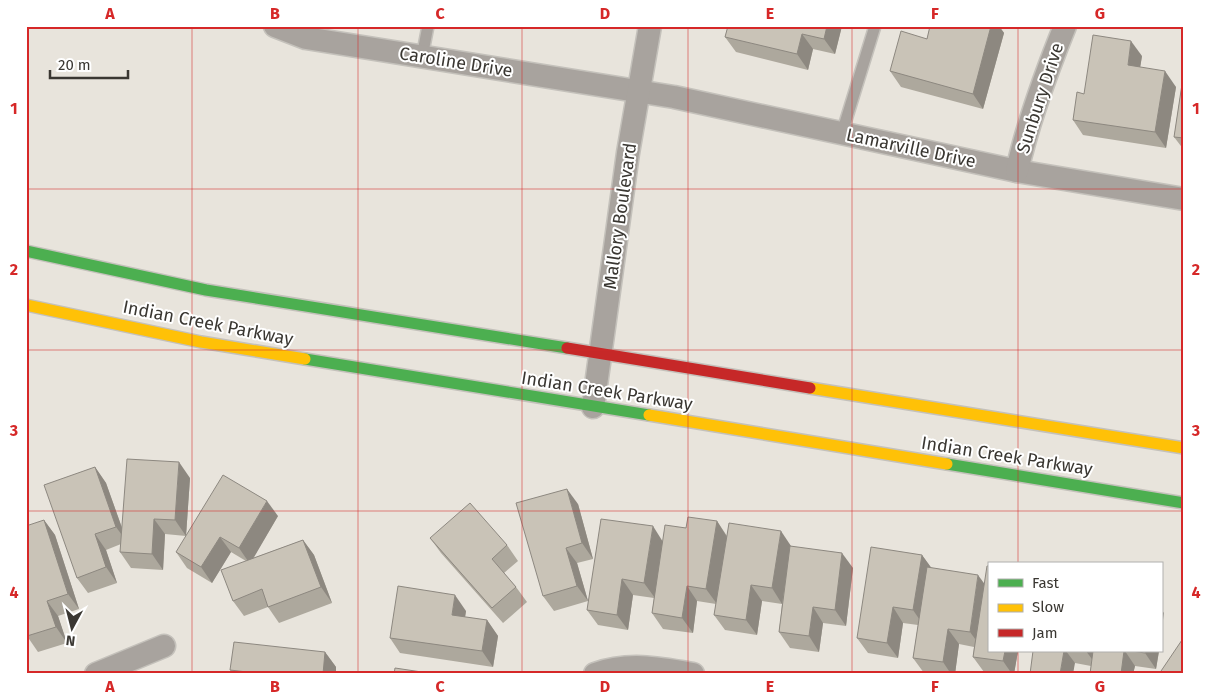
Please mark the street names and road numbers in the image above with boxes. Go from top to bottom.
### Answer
street label: Sunbury Drive [1012,40,1068,156]
street label: Caroline Drive [398,42,514,82]
street label: Lamarville Drive [844,124,978,172]
street label: Mallory Boulevard [599,141,641,291]
street label: Indian Creek Parkway [121,296,295,350]
street label: Indian Creek Parkway [520,367,694,415]
street label: Indian Creek Parkway [920,432,1094,480]

